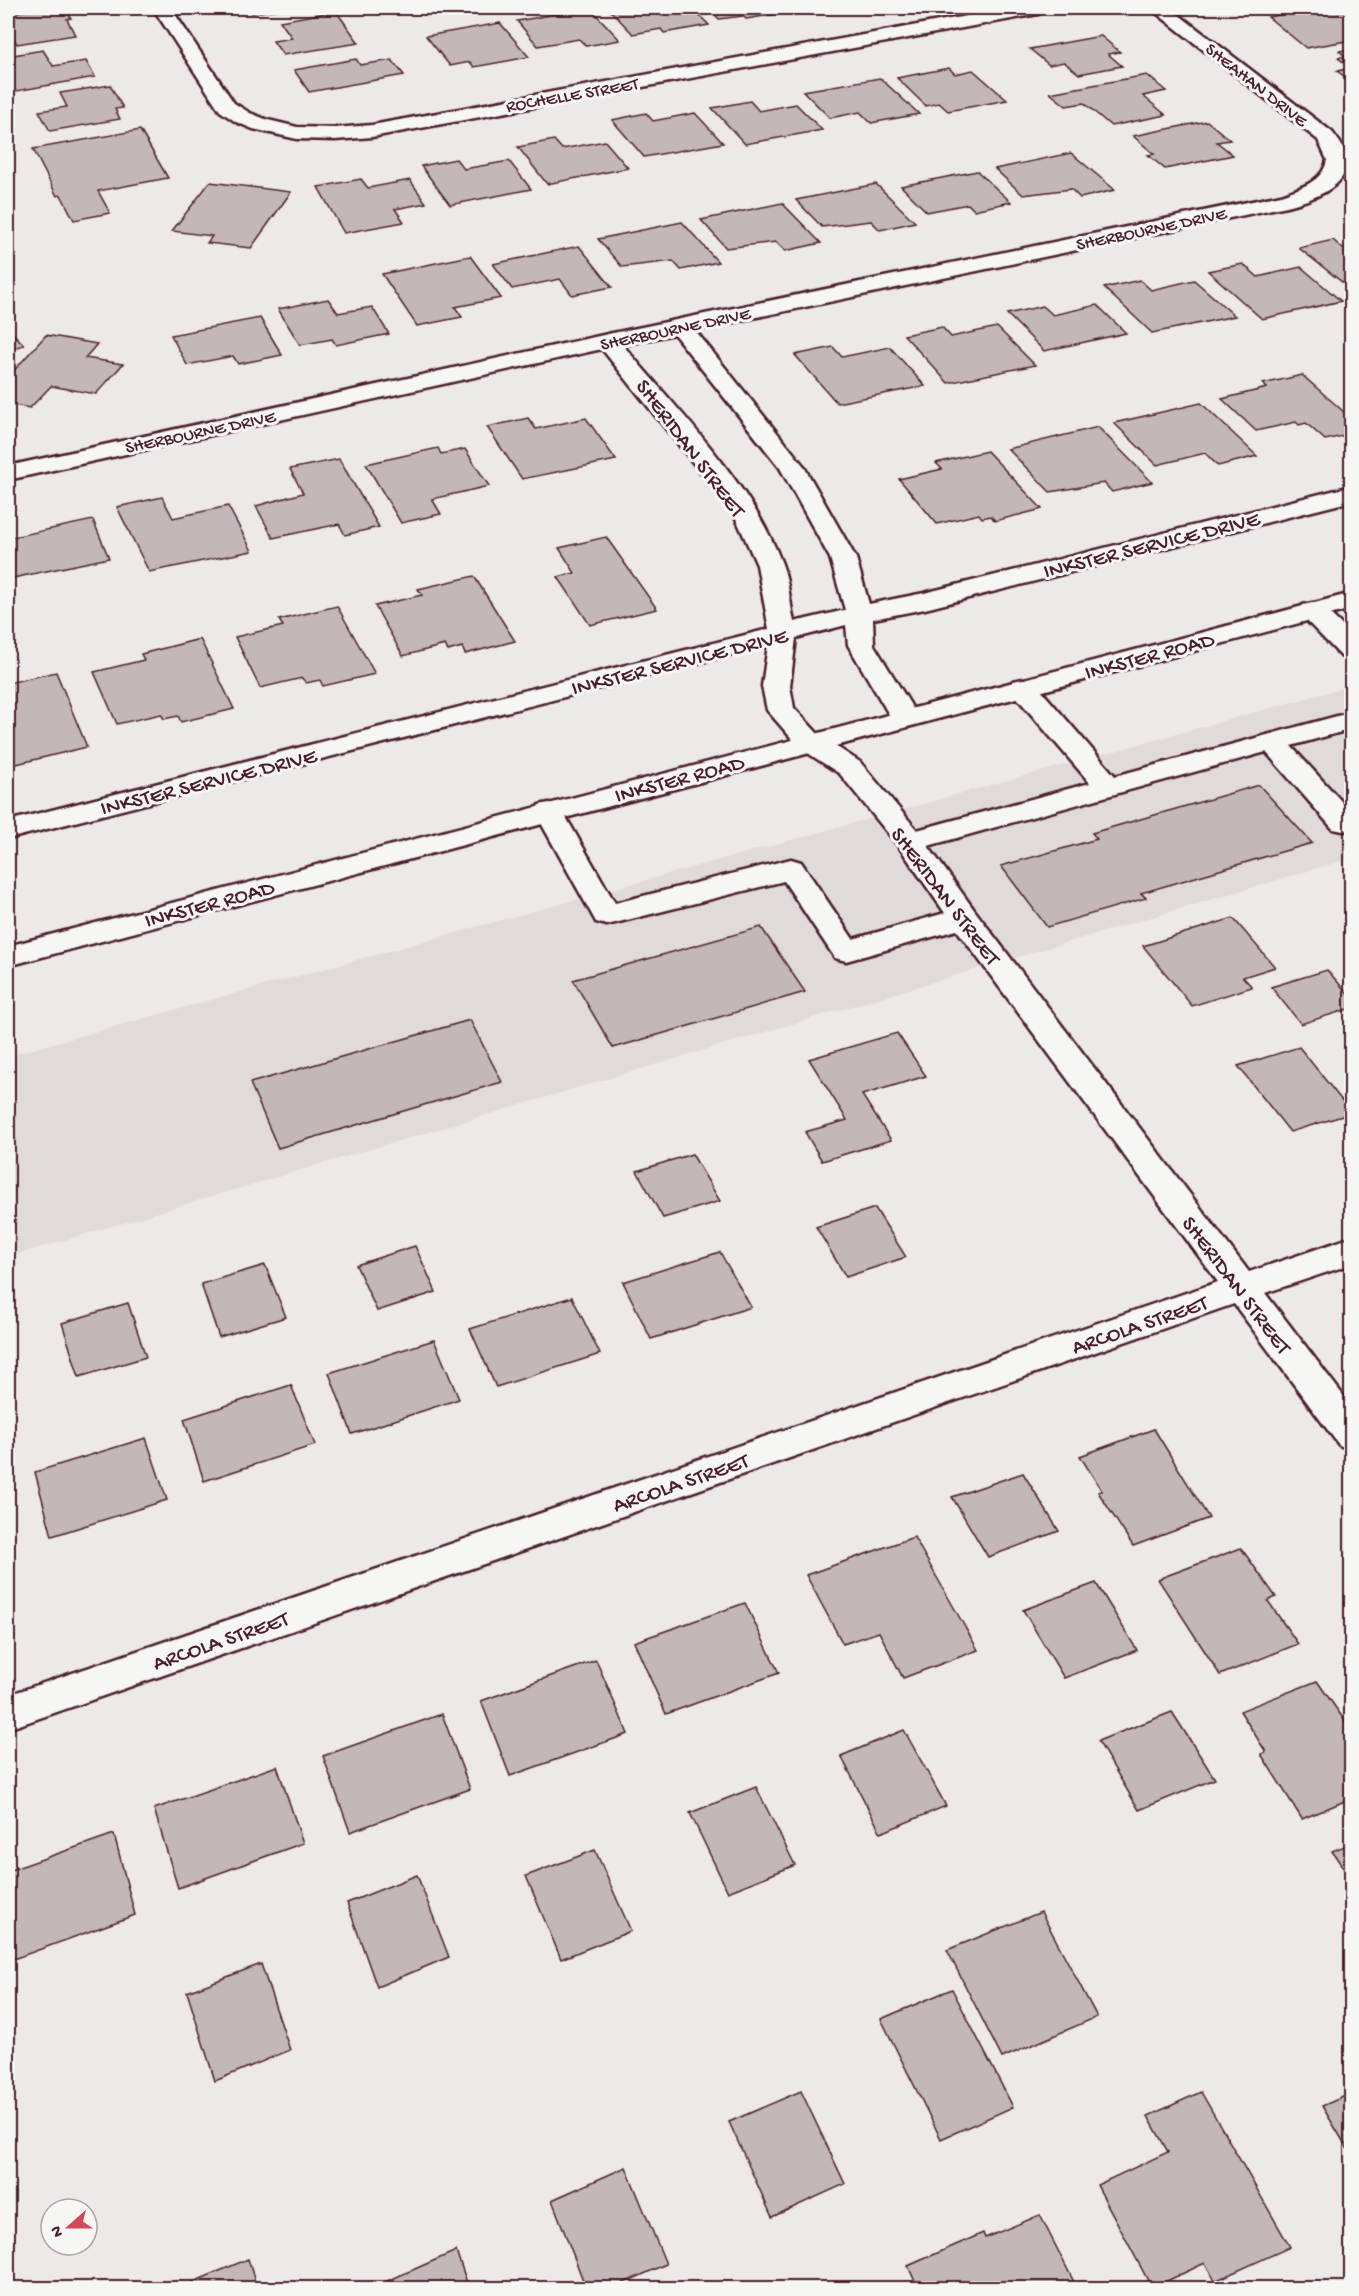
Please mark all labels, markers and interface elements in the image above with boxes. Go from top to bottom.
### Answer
street label: SHEAHAN DRIVE [1200,40,1311,133]
street label: ROCHELLE STREET [505,74,641,118]
street label: SHERBOURNE DRIVE [1074,204,1229,257]
street label: SHERBOURNE DRIVE [598,304,753,357]
street label: SHERIDAN STREET [628,375,750,525]
street label: SHERBOURNE DRIVE [123,407,278,460]
street label: INKSTER SERVICE DRIVE [1041,507,1264,586]
street label: INKSTER SERVICE DRIVE [569,624,792,703]
street label: INKSTER ROAD [1082,628,1218,688]
street label: INKSTER SERVICE DRIVE [98,744,321,823]
street label: INKSTER ROAD [612,751,748,811]
street label: SHERIDAN STREET [883,823,1005,973]
street label: INKSTER ROAD [142,876,278,936]
street label: SHERIDAN STREET [1174,1212,1296,1362]
street label: ARCOLA STREET [1069,1291,1213,1362]
street label: ARCOLA STREET [610,1449,754,1520]
street label: ARCOLA STREET [150,1607,294,1678]
north arrow [39,2197,99,2257]
text: N [47,2222,69,2239]

